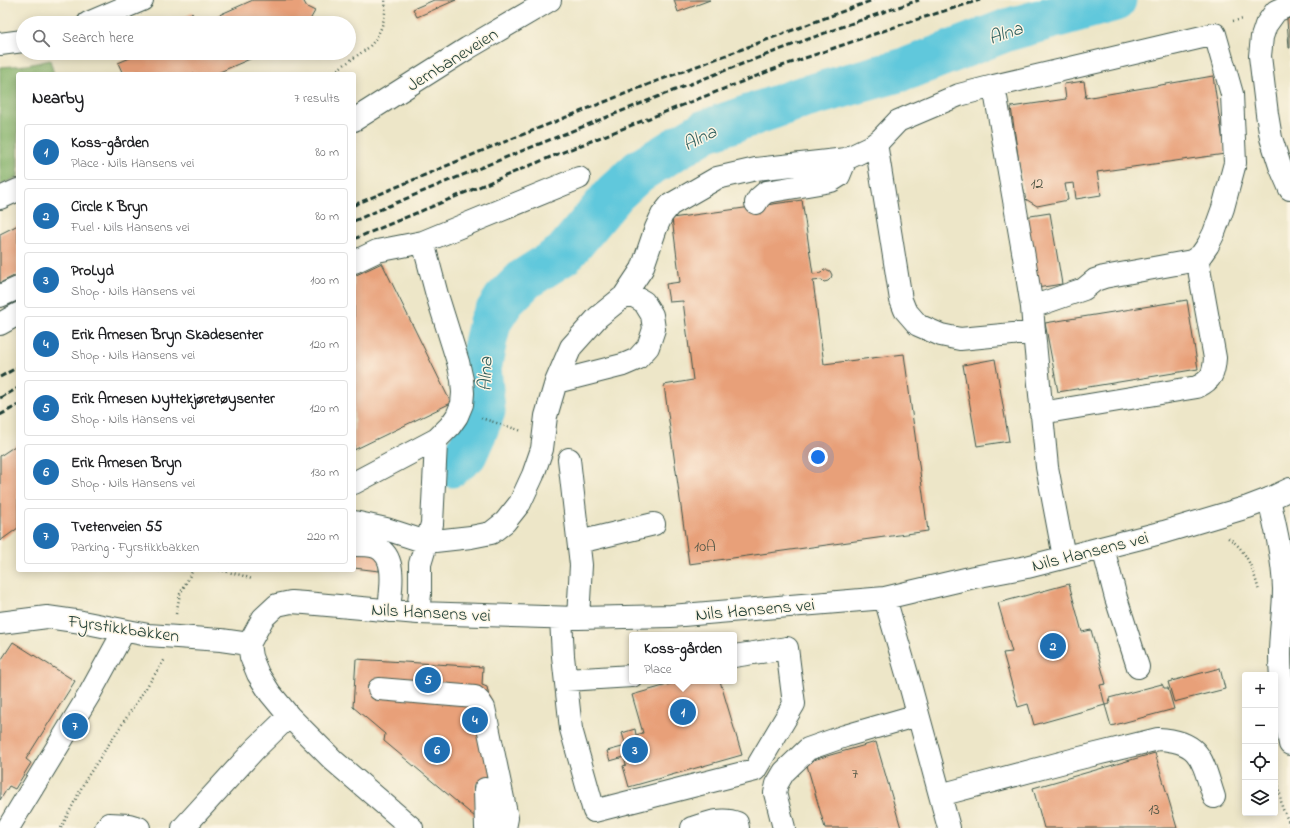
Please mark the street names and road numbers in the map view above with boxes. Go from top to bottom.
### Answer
street label: Jernbaneveien [402,22,504,99]
street label: Nils Hansens vei [1029,526,1152,580]
street label: Nils Hansens vei [694,593,816,629]
street label: Nils Hansens vei [370,598,491,630]
street label: Fyrstikkbakken [66,609,181,651]

